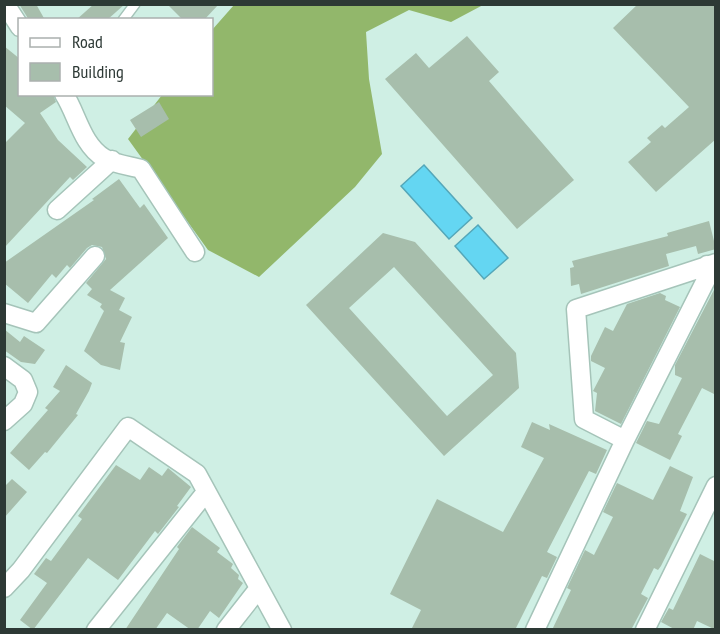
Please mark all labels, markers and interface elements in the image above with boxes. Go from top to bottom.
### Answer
legend [18,18,213,96]
text: Road [72,30,103,53]
text: Building [72,60,124,83]

